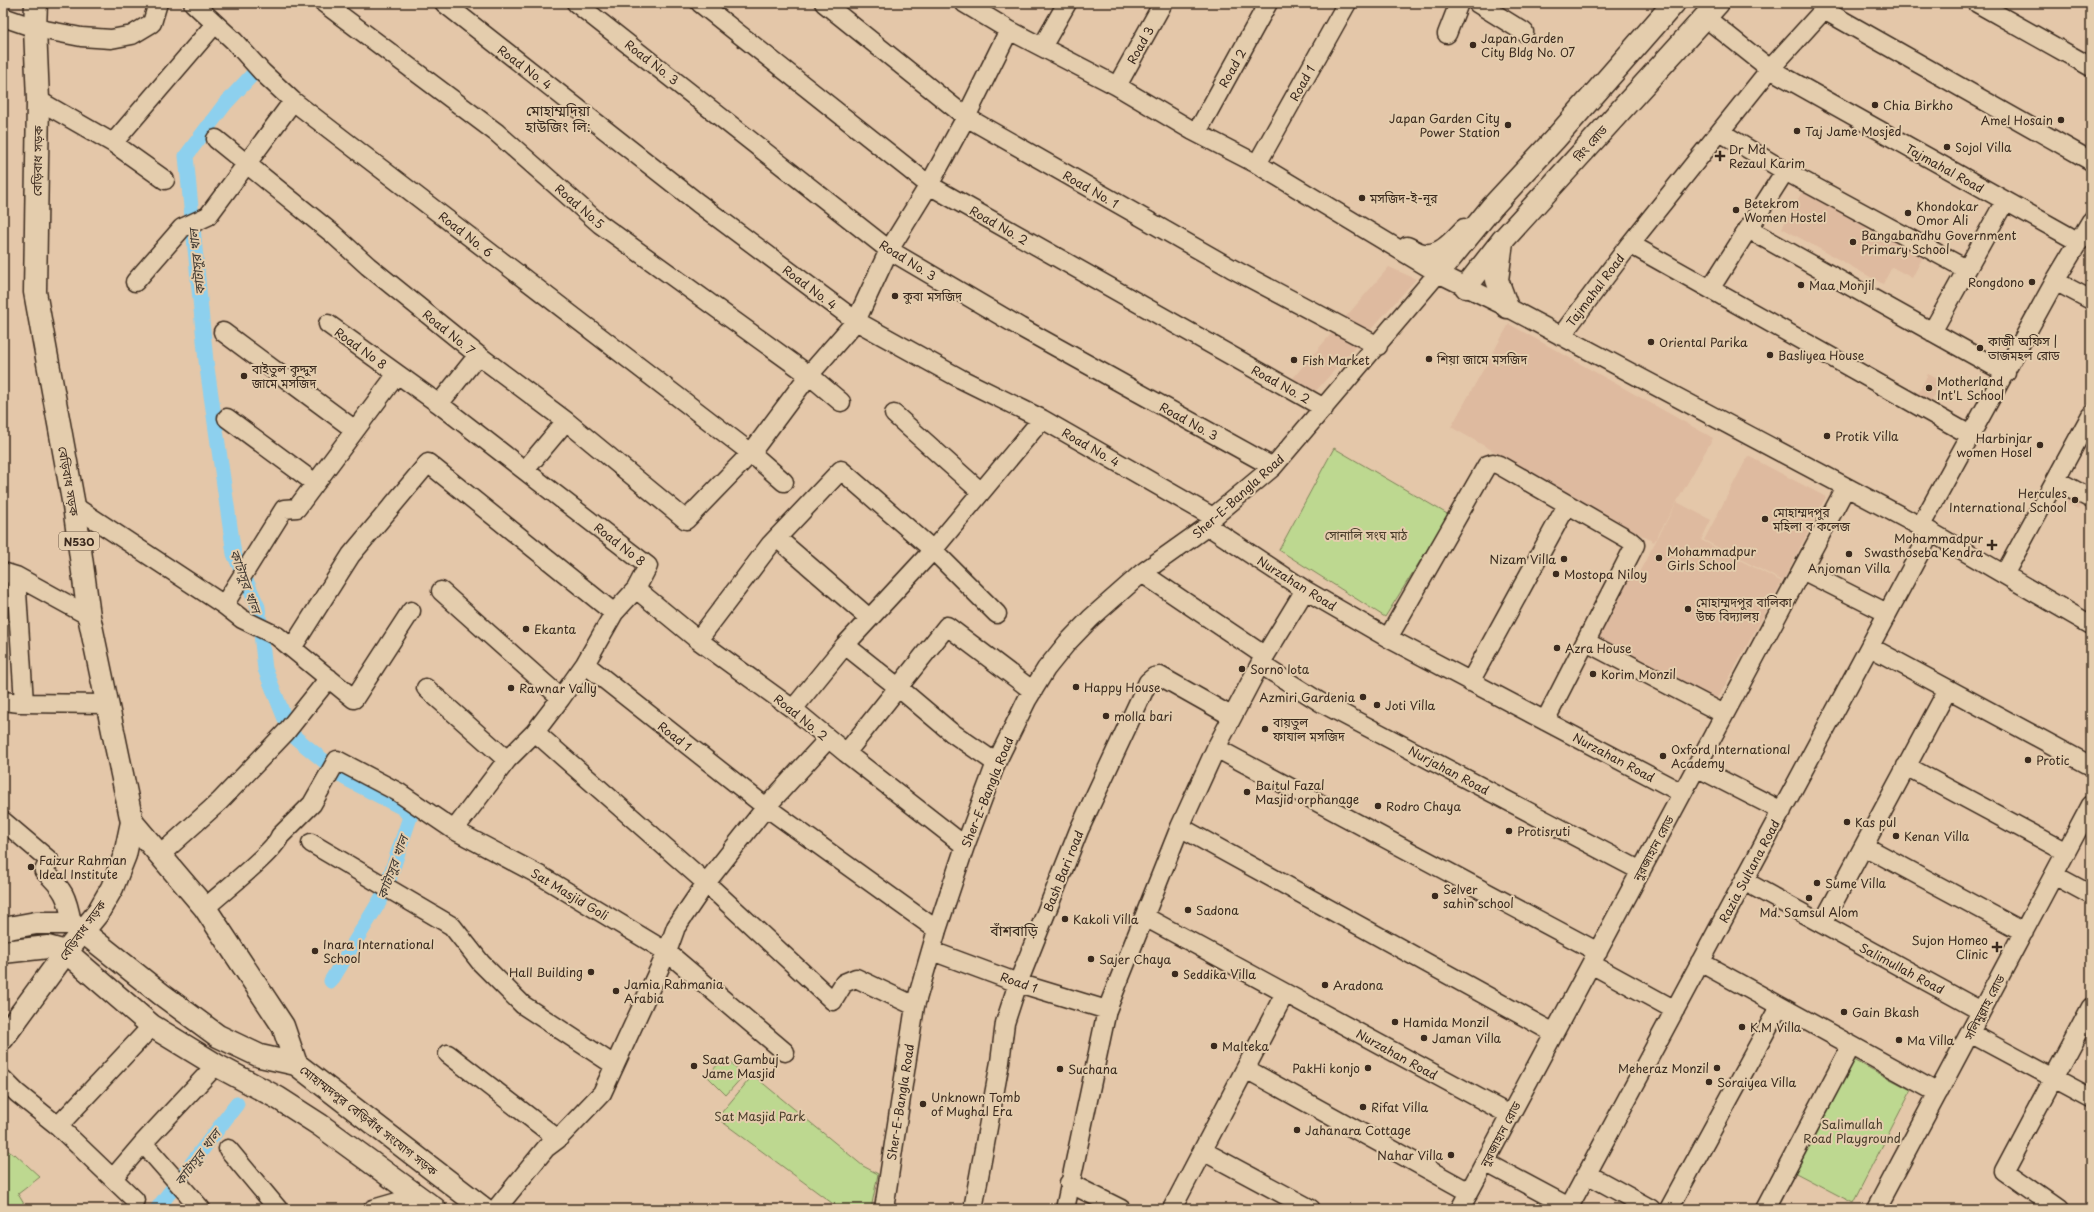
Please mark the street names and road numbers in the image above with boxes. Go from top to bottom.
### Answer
street label: Road 3 [1122,23,1158,67]
street label: Road No. 3 [621,35,683,89]
street label: Road No. 4 [494,41,556,93]
street label: Road 2 [1214,45,1250,91]
street label: Road 1 [1285,62,1319,104]
street label: রিং রোড [1568,121,1611,166]
street label: বেড়িবাধ সড়ক [27,125,47,196]
street label: Tajmahal Road [1902,139,1988,197]
street label: Road No. 1 [1060,166,1122,212]
street label: Road No.5 [551,180,609,232]
street label: Road No. 2 [966,201,1032,249]
street label: Road No. 6 [435,207,497,261]
street label: Road No. 3 [876,235,940,285]
street label: Tajmahal Road [1562,250,1628,330]
street label: Road No. 4 [779,261,841,313]
street label: Road No. 7 [419,305,479,359]
street label: Road No 8 [331,323,391,373]
street label: Road No. 2 [1248,360,1314,408]
street label: Road No. 3 [1157,398,1221,444]
street label: Road No. 4 [1059,423,1123,471]
street label: বেড়িবাধ সড়ক [54,445,84,517]
street label: Sher-E-Bangla Road [1188,450,1288,542]
street label: Road No 8 [590,518,650,570]
road number: N530 [59,532,99,550]
street label: Nurzahan Road [1254,551,1340,615]
street label: Road No. 2 [770,690,832,744]
street label: Road 1 [654,717,696,755]
street label: Nurzahan Road [1570,728,1658,786]
street label: Sher-E-Bangla Road [957,734,1017,850]
street label: Nurjahan Road [1405,741,1493,799]
street label: নুরজাহান রোড [1628,812,1678,885]
street label: Razia Sultana Road [1714,816,1784,926]
street label: Bash Bari road [1039,828,1088,914]
street label: Sat Masjid Goli [528,864,612,924]
street label: বেড়িবাধ সড়ক [54,896,110,964]
street label: Salimullah Road [1856,938,1948,998]
street label: Road 1 [998,967,1040,997]
street label: সলিমুল্লাহ রোড [1959,971,2009,1044]
street label: Nurzahan Road [1353,1024,1441,1084]
street label: Sher-E-Bangla Road [882,1042,918,1162]
street label: মোহাম্মদপুর বেড়িবাঁধ সংযোগ সড়ক [296,1060,442,1180]
street label: নুরজাহান রোড [1475,1098,1525,1171]

